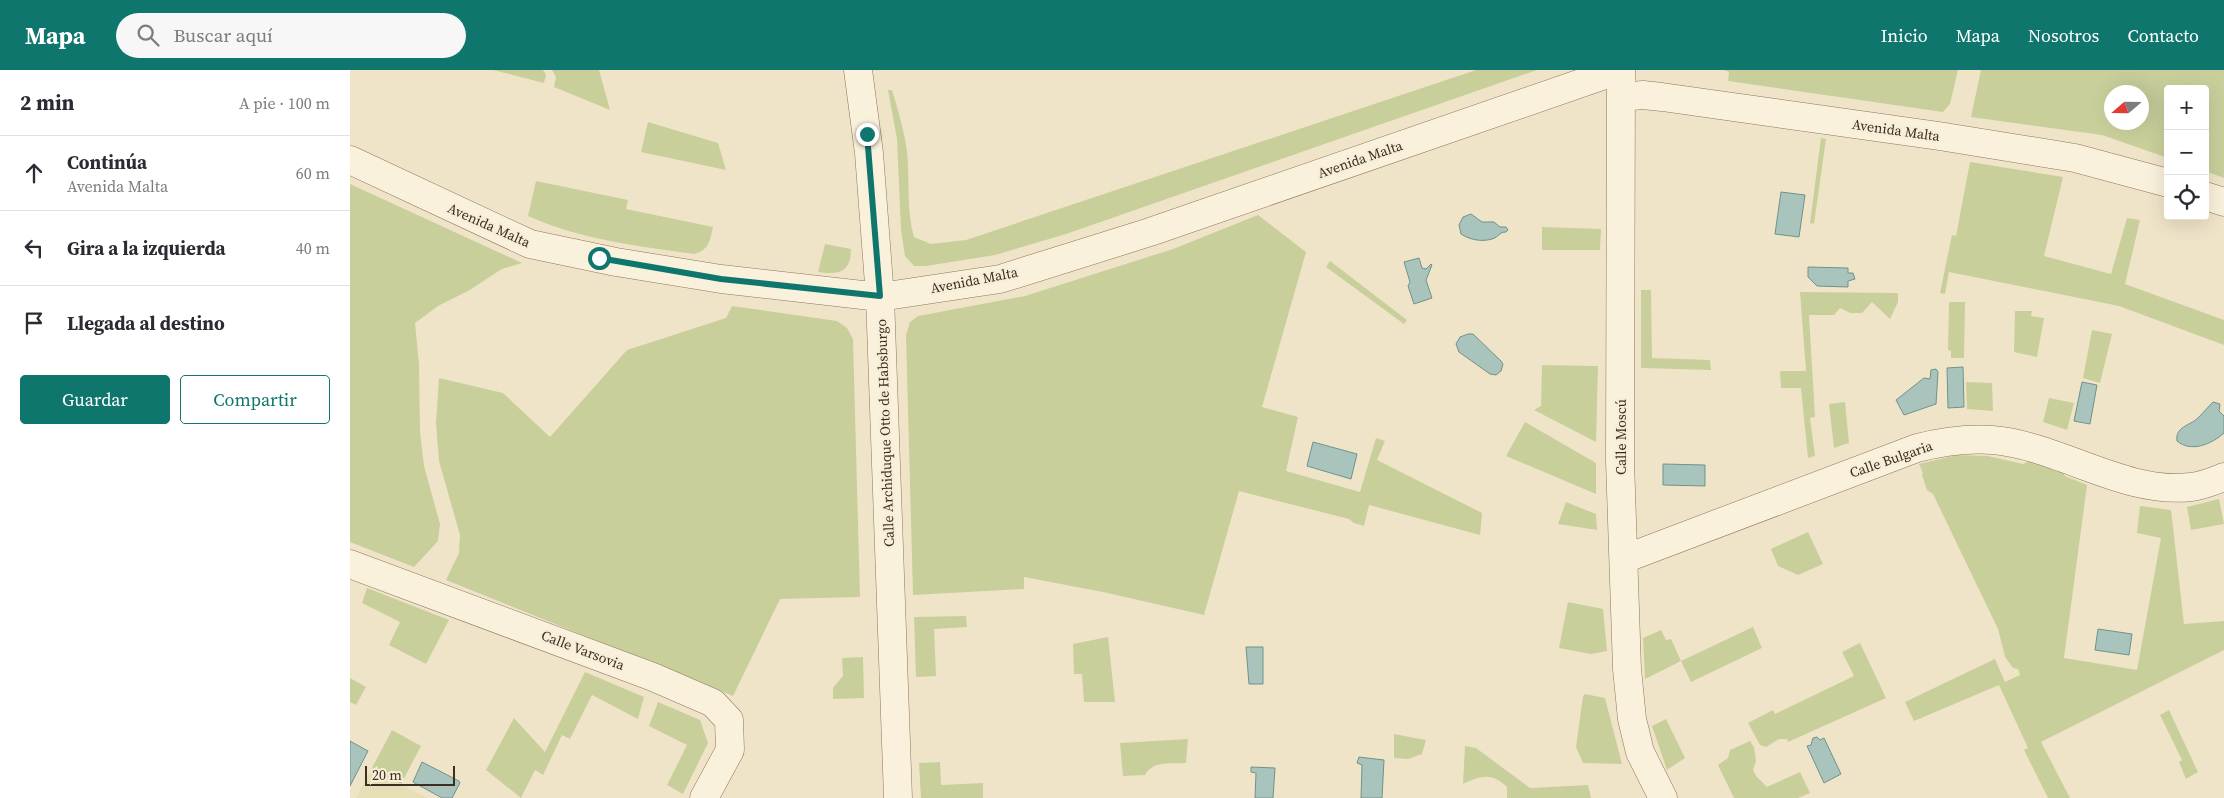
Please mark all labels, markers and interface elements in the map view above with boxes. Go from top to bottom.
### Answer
search box [116,13,466,58]
text: Mapa [25,19,86,52]
icon: search [134,21,162,49]
text: Buscar aquí [174,22,273,48]
text: Inicio [1881,23,1928,48]
text: Mapa [1956,23,2000,48]
text: Nosotros [2028,23,2099,48]
text: Contacto [2127,23,2199,48]
north arrow [2104,85,2149,130]
map controls [2164,85,2209,220]
button: + [2164,85,2209,130]
text: 2 min [20,88,75,117]
text: A pie · 100 m [239,92,330,114]
street label: Avenida Malta [1851,114,1942,146]
route end [856,123,879,146]
button: − [2164,130,2209,175]
street label: Avenida Malta [1315,135,1406,183]
text: Continúa [67,149,147,175]
icon: ahead [20,159,48,187]
text: 60 m [296,162,330,184]
text: Avenida Malta [67,175,168,197]
button: locate [2164,175,2209,220]
street label: Avenida Malta [444,198,534,252]
icon: left [20,234,48,262]
text: Gira a la izquierda [67,235,226,261]
text: 40 m [296,237,330,259]
route start [588,247,611,270]
street label: Avenida Malta [929,262,1020,298]
icon: arrive [20,309,48,337]
text: Llegada al destino [67,310,225,336]
street label: Calle Archiduque Otto de Habsburgo [871,318,899,547]
button: Guardar [20,375,170,424]
button: Compartir [180,375,330,424]
street label: Calle Moscú [1611,399,1631,475]
street label: Calle Bulgaria [1847,435,1936,483]
street label: Calle Varsovia [539,625,628,675]
scale bar [365,763,455,786]
text: 20 m [372,765,402,785]

